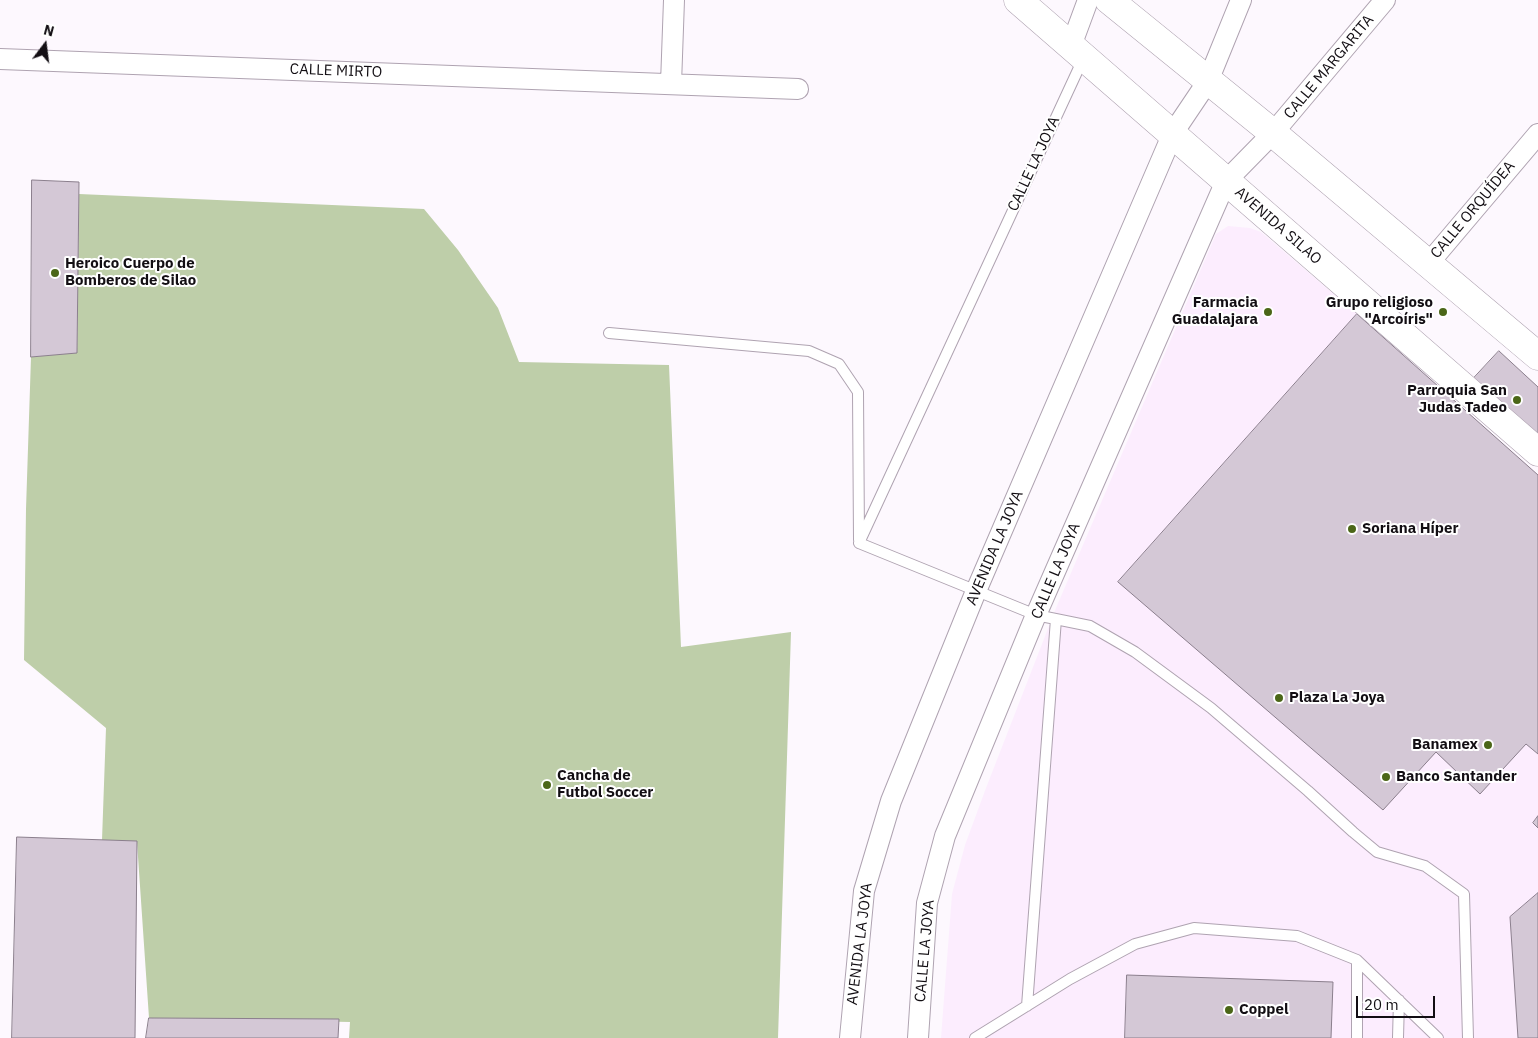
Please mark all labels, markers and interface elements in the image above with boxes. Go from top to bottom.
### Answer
street label: CALLE MARGARITA [1280,11,1378,123]
north arrow [20,20,70,70]
text: N [42,21,56,41]
street label: CALLE MIRTO [289,60,383,82]
street label: CALLE LA JOYA [1004,114,1064,214]
street label: CALLE ORQUÍDEA [1427,158,1519,262]
street label: AVENIDA SILAO [1231,183,1325,269]
place label: Heroico Cuerpo de Bomberos de Silao [65,255,196,290]
marker: Heroico Cuerpo de Bomberos de Silao [49,267,61,279]
place label: Farmacia Guadalajara [1172,294,1258,329]
place label: Grupo religioso "Arcoíris" [1326,294,1433,329]
marker: Farmacia Guadalajara [1262,306,1274,318]
marker: Grupo religioso "Arcoíris" [1437,306,1449,318]
place label: Parroquia San Judas Tadeo [1407,382,1507,417]
marker: Parroquia San Judas Tadeo [1511,394,1523,406]
street label: AVENIDA LA JOYA [963,488,1027,608]
street label: CALLE LA JOYA [1028,520,1084,622]
place label: Soriana Híper [1362,520,1458,538]
marker: Soriana Híper [1346,523,1358,535]
place label: Plaza La Joya [1289,689,1385,707]
marker: Plaza La Joya [1273,692,1285,704]
place label: Banamex [1412,736,1478,754]
marker: Banamex [1482,739,1494,751]
place label: Cancha de Futbol Soccer [557,767,653,802]
place label: Banco Santander [1396,768,1517,786]
marker: Banco Santander [1380,771,1392,783]
marker: Cancha de Futbol Soccer [541,779,553,791]
street label: AVENIDA LA JOYA [844,882,876,1006]
street label: CALLE LA JOYA [912,899,938,1003]
scale bar [1358,986,1437,1018]
text: 20 m [1364,995,1399,1014]
place label: Coppel [1239,1001,1288,1019]
marker: Coppel [1223,1004,1235,1016]

